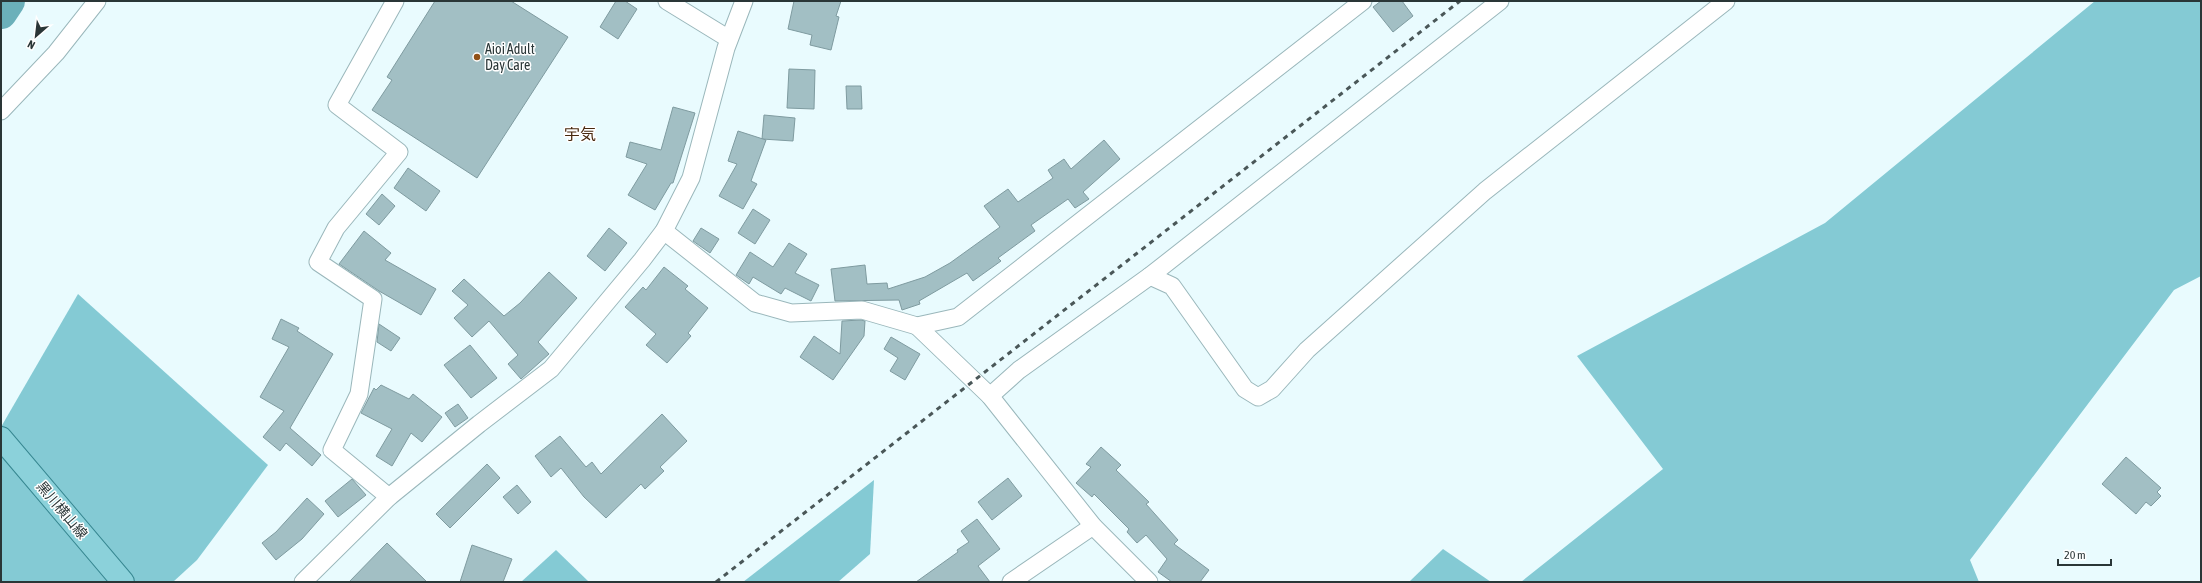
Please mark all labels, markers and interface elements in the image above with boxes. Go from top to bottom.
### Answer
north arrow [16,16,56,56]
text: N [26,38,37,52]
place label: Aioi Adult Day Care [485,41,535,73]
marker: Aioi Adult Day Care [472,52,482,62]
district label: 宇気 [564,125,596,143]
street label: 黒川横山線 [33,478,91,542]
scale bar [2058,541,2111,567]
text: 20 m [2064,548,2086,562]

